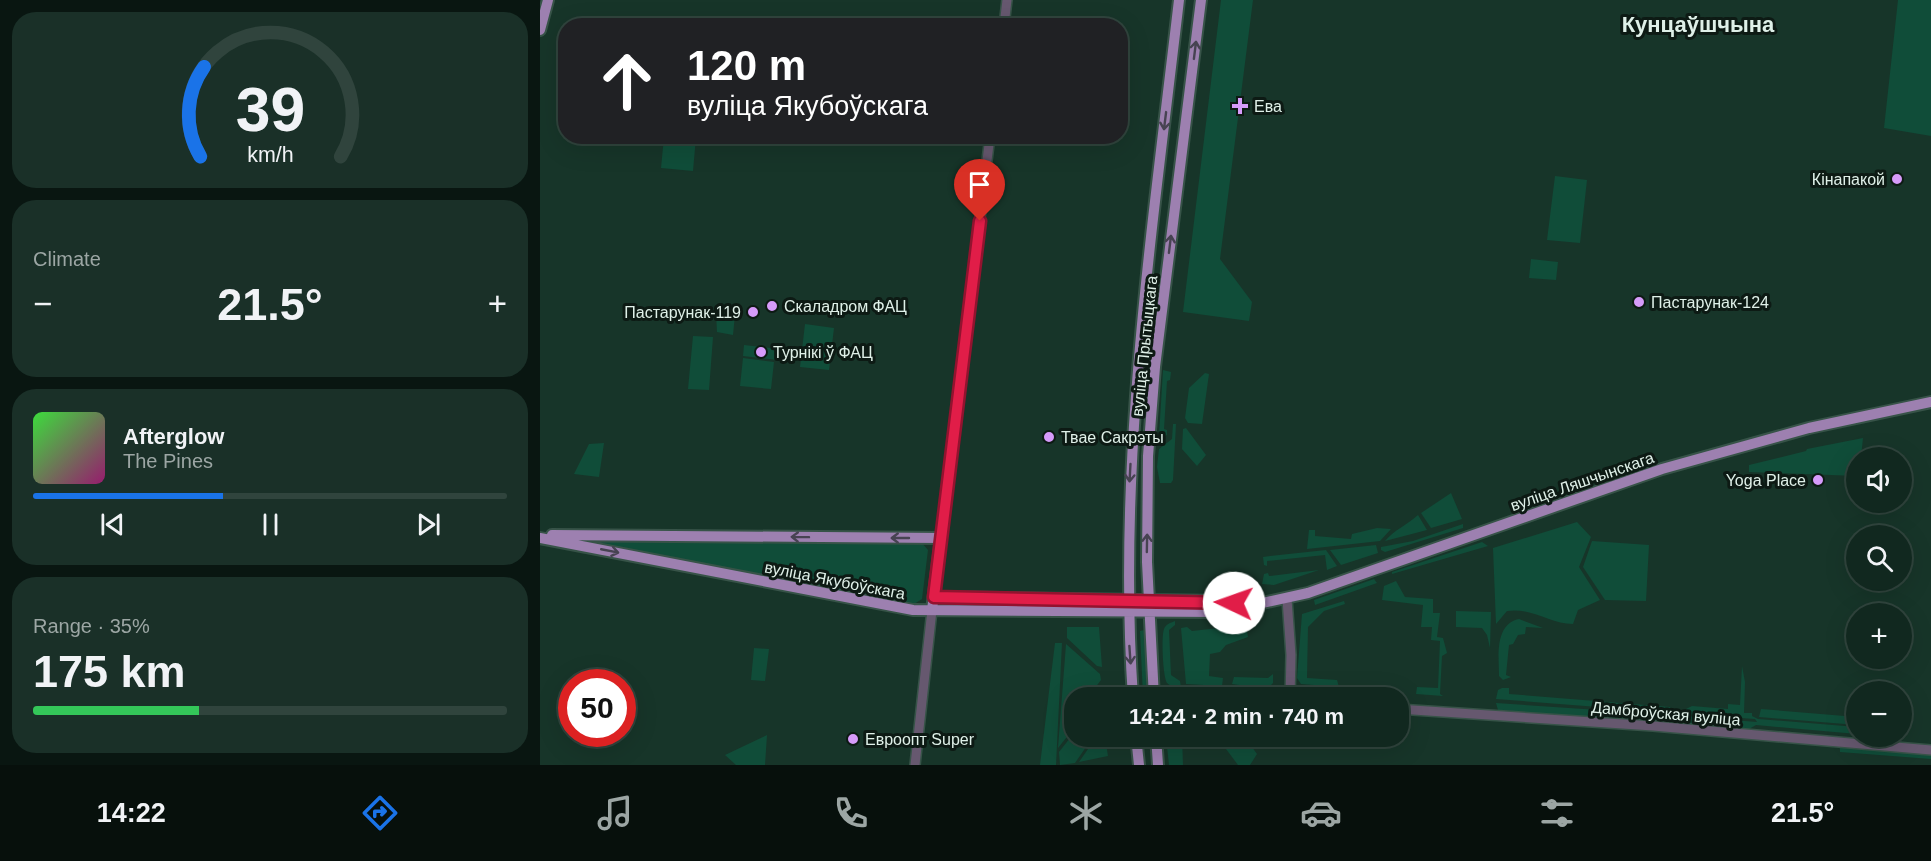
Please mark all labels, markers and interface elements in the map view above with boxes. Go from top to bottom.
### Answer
district label: Кунцаўшчына [1622,12,1775,37]
one-way arrow [1189,41,1200,61]
icon: ahead [588,42,666,120]
text: 120 m [687,42,806,89]
text: 39 [235,75,305,144]
text: вуліца Якубоўскага [687,91,928,121]
marker: Ева [1231,97,1249,115]
place label: Ева [1254,98,1282,115]
one-way arrow [1159,110,1170,130]
text: km/h [247,144,293,168]
pin [954,159,1005,221]
icon: arrive [963,168,996,201]
place label: Кінапакой [1812,171,1885,188]
marker: Кінапакой [1890,172,1904,186]
one-way arrow [1165,235,1176,254]
text: Climate [33,248,101,270]
street label: вуліца Прытыцкага [1129,275,1160,417]
text: 21.5° [217,279,323,330]
text: − [33,285,52,322]
text: + [488,285,507,322]
place label: Пастарунак-124 [1651,294,1769,311]
marker: Пастарунак-124 [1632,295,1646,309]
place label: Скаладром ФАЦ [784,298,907,315]
marker: Скаладром ФАЦ [765,299,779,313]
place label: Пастарунак-119 [624,304,741,321]
marker: Пастарунак-119 [746,305,760,319]
place label: Турнікі ў ФАЦ [773,344,873,361]
marker: Турнікі ў ФАЦ [754,345,768,359]
text: Afterglow [123,424,224,449]
place label: Твае Сакрэты [1061,429,1164,446]
marker: Твае Сакрэты [1042,430,1056,444]
map controls [1846,447,1912,747]
button: sound [1846,447,1912,513]
street label: вуліца Ляшчынскага [1508,449,1656,514]
text: The Pines [123,450,213,472]
one-way arrow [1124,462,1135,482]
place label: Yoga Place [1726,472,1806,489]
marker: Yoga Place [1811,473,1825,487]
icon: previous [96,508,129,541]
icon: pause [254,508,287,541]
icon: next [412,508,445,541]
button: search [1846,525,1912,591]
one-way arrow [791,532,811,543]
one-way arrow [890,532,910,544]
one-way arrow [1141,533,1153,553]
one-way arrow [600,546,619,557]
street label: вуліца Якубоўскага [763,559,907,602]
position arrow [1202,571,1266,635]
button: + [1846,603,1912,669]
text: Range · 35% [33,615,150,637]
one-way arrow [1125,645,1136,665]
text: 175 km [33,646,186,697]
speed limit sign: 50 [558,669,636,747]
button: − [1846,681,1912,747]
street label: Дамброўская вуліца [1591,699,1741,728]
text: 14:24 · 2 min · 740 m [1129,704,1344,729]
place label: Евроопт Super [865,731,975,748]
marker: Евроопт Super [846,732,860,746]
icon: directions [359,792,401,834]
icon: music [594,792,636,834]
icon: phone [830,792,872,834]
icon: climate [1065,792,1107,834]
icon: car [1300,792,1342,834]
icon: filters [1536,792,1578,834]
text: 14:22 [97,798,166,828]
text: 21.5° [1771,798,1834,828]

